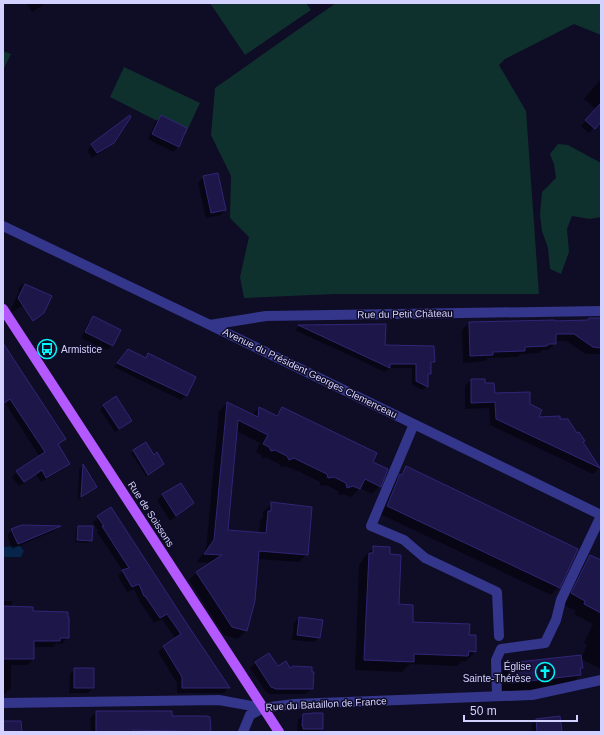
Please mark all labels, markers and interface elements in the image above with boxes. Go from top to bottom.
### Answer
street label: Rue du Petit Château [357,308,453,320]
street label: Avenue du Président Georges Clemenceau [221,326,399,420]
bus stop icon: Armistice [36,338,58,360]
place label: Armistice [61,344,103,355]
street label: Rue de Soissons [126,479,176,549]
place label: Église Sainte-Thérèse [463,660,531,684]
church icon: Église Sainte-Thérèse [534,661,556,683]
street label: Rue du Bataillon de France [265,695,387,713]
scale bar [464,697,577,723]
text: 50 m [470,704,497,718]

